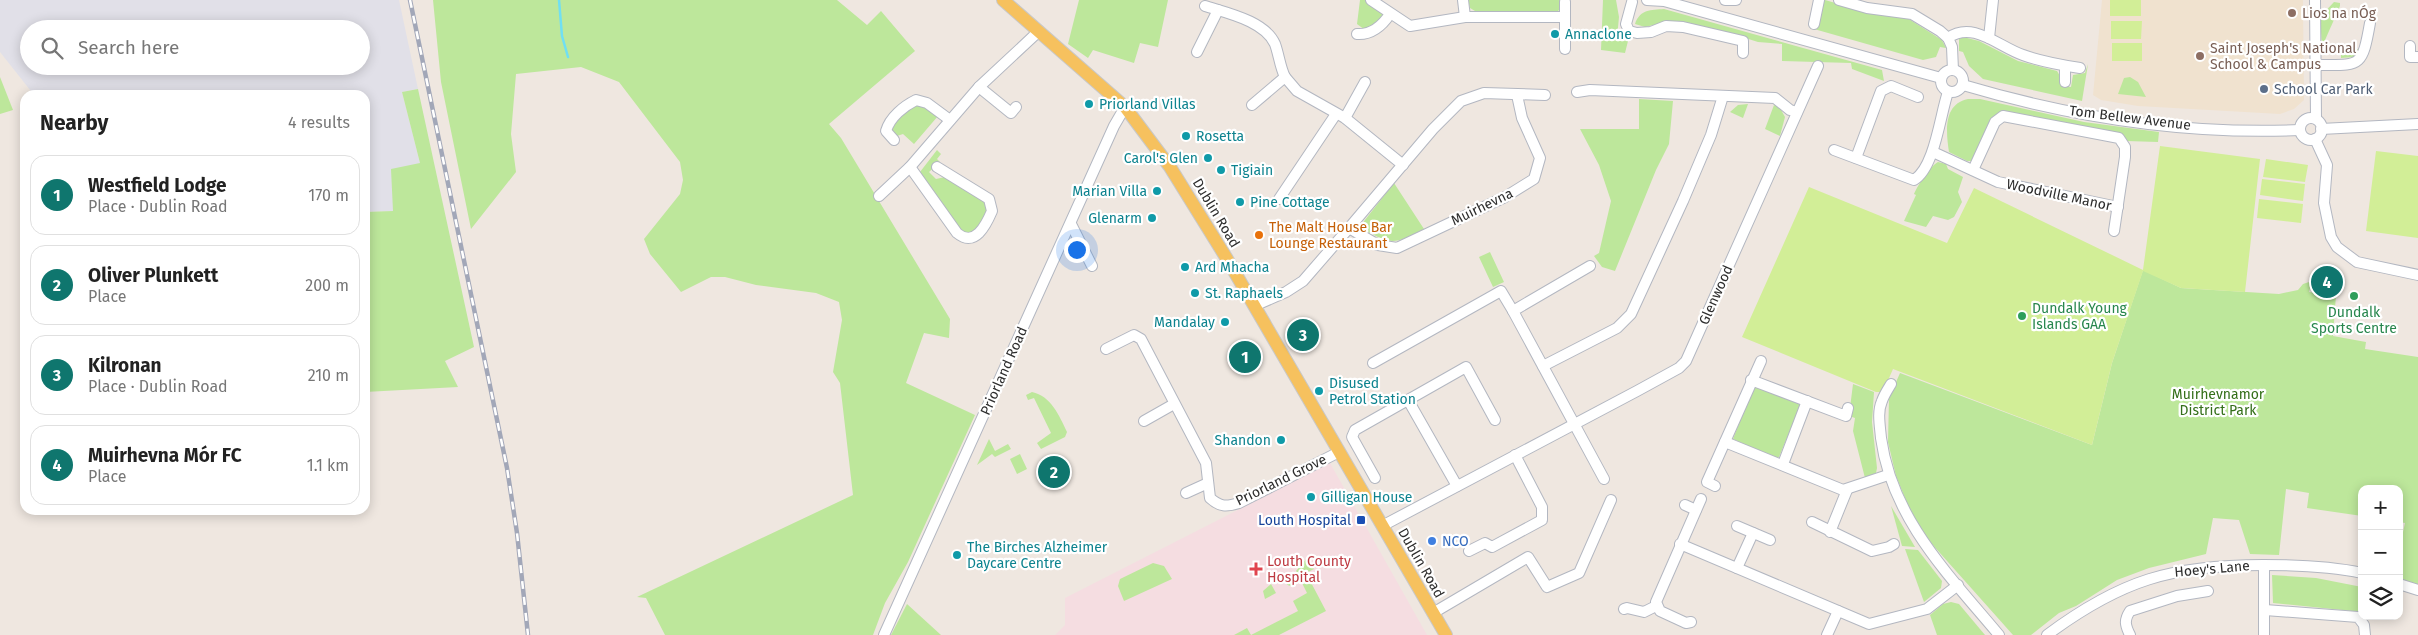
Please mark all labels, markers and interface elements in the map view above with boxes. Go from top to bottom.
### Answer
place label: Lios na nÓg [2302,4,2377,22]
marker: Lios na nÓg [2286,7,2298,19]
search box [20,20,370,75]
place label: Annaclone [1565,26,1632,43]
marker: Annaclone [1549,28,1561,40]
icon: search [38,34,66,62]
text: Search here [78,36,179,59]
place label: Saint Joseph's National School & Campus [2210,40,2356,73]
marker: Saint Joseph's National School & Campus [2194,50,2206,62]
place label: School Car Park [2274,81,2374,98]
marker: School Car Park [2258,83,2270,95]
place label: Priorland Villas [1099,96,1196,113]
marker: Priorland Villas [1083,98,1095,110]
street label: Tom Bellew Avenue [2068,102,2192,134]
text: Nearby [40,110,108,136]
text: 4 results [288,113,350,132]
place label: Rosetta [1196,128,1244,145]
marker: Rosetta [1180,130,1192,142]
place label: Carol's Glen [1124,150,1198,167]
marker: Carol's Glen [1202,152,1214,164]
place label: Tigiain [1231,162,1273,179]
marker: Tigiain [1215,164,1227,176]
text: Westfield Lodge [88,174,227,197]
street label: Dublin Road [1189,175,1243,251]
street label: Woodville Manor [2005,176,2114,215]
place label: Marian Villa [1072,183,1147,200]
marker: Marian Villa [1151,185,1163,197]
street label: Muirhevna [1448,185,1516,229]
text: 1 [53,186,61,205]
text: 170 m [308,186,349,205]
place label: Pine Cottage [1250,194,1330,211]
marker: Pine Cottage [1234,196,1246,208]
text: Place · Dublin Road [88,197,228,216]
place label: Glenarm [1088,210,1142,227]
marker: Glenarm [1146,212,1158,224]
place label: The Malt House Bar Lounge Restaurant [1269,219,1393,252]
marker: The Malt House Bar Lounge Restaurant [1253,229,1265,241]
your location [1064,237,1090,263]
place label: Ard Mhacha [1195,259,1269,276]
marker: Ard Mhacha [1179,261,1191,273]
street label: Glenwood [1695,263,1737,327]
pin: 4 [2311,263,2343,301]
text: Oliver Plunkett [88,264,218,287]
text: 2 [53,276,61,295]
text: 200 m [305,276,349,295]
place label: St. Raphaels [1205,285,1284,302]
text: Place [88,287,127,306]
marker: St. Raphaels [1189,287,1201,299]
marker: Dundalk Sports Centre [2348,290,2360,302]
place label: Dundalk Young Islands GAA [2032,300,2128,333]
place label: Dundalk Sports Centre [2311,304,2397,337]
marker: Dundalk Young Islands GAA [2016,310,2028,322]
place label: Mandalay [1154,314,1215,331]
marker: Mandalay [1219,316,1231,328]
pin: 3 [1287,316,1319,354]
street label: Priorland Road [977,324,1031,418]
pin: 1 [1229,338,1261,376]
text: Kilronan [88,354,162,377]
text: 3 [53,366,61,385]
text: 210 m [308,366,349,385]
place label: Disused Petrol Station [1329,375,1416,408]
text: Place · Dublin Road [88,377,228,396]
marker: Disused Petrol Station [1313,385,1325,397]
park label: Muirhevnamor District Park [2172,386,2265,419]
place label: Shandon [1215,432,1271,449]
marker: Shandon [1275,434,1287,446]
text: Muirhevna Mór FC [88,444,242,467]
street label: Priorland Grove [1233,451,1329,509]
pin: 2 [1038,453,1070,491]
text: 4 [52,456,62,475]
text: 1.1 km [307,456,349,475]
text: Place [88,467,127,486]
map controls [2358,485,2403,620]
button: + [2358,485,2403,530]
place label: Gilligan House [1321,489,1413,506]
marker: Gilligan House [1305,491,1317,503]
place label: Louth Hospital [1258,512,1351,529]
marker: Louth Hospital [1355,514,1367,526]
street label: Dublin Road [1394,525,1448,601]
button: − [2358,530,2403,575]
place label: NCO [1442,533,1469,550]
marker: NCO [1426,535,1438,547]
place label: The Birches Alzheimer Daycare Centre [967,539,1108,572]
marker: The Birches Alzheimer Daycare Centre [951,549,963,561]
place label: Louth County Hospital [1267,553,1351,586]
street label: Hoey's Lane [2174,557,2250,581]
marker: Louth County Hospital [1249,562,1263,576]
button: layers [2358,575,2403,620]

